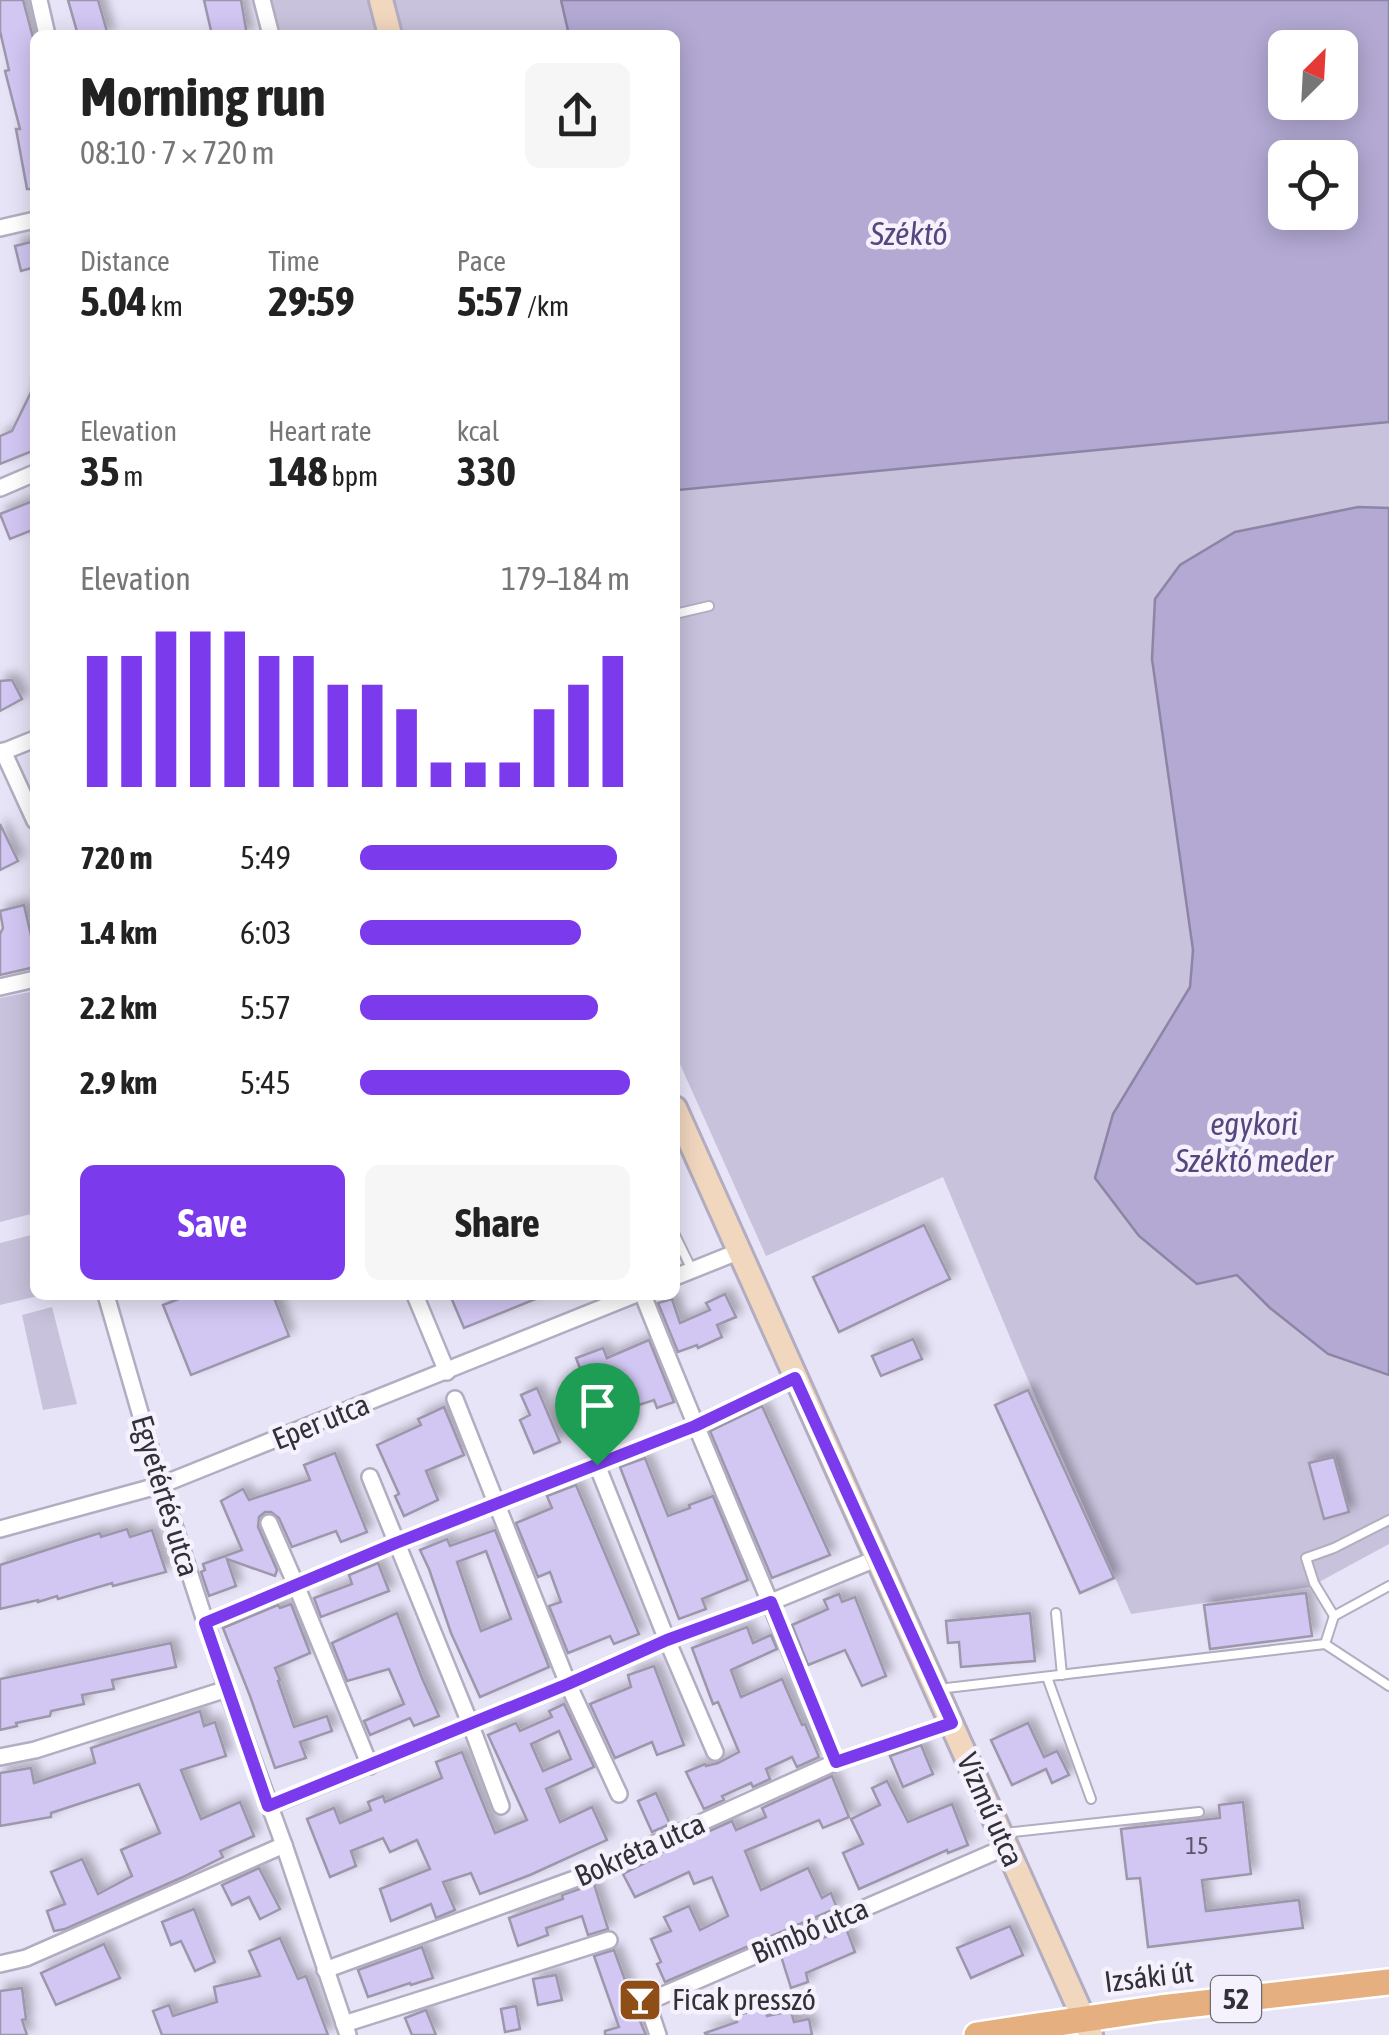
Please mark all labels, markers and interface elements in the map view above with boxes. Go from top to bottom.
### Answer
north arrow [1268,30,1358,120]
map controls [1268,30,1358,230]
button: share [525,63,630,168]
text: Morning run [80,65,326,128]
text: 08:10 · 7 × 720 m [80,134,274,171]
button: locate [1268,140,1358,230]
water label: Széktó [869,215,948,252]
text: Distance [80,245,170,277]
text: Time [268,245,319,277]
text: Pace [457,245,506,277]
text: 5.04 [80,277,147,325]
text: 29:59 [268,277,355,325]
text: 5:57 [457,277,523,325]
text: km [147,290,183,322]
text: /km [523,290,569,322]
text: Elevation [80,415,177,447]
text: Heart rate [268,415,371,447]
text: kcal [457,415,499,447]
text: 35 [80,447,119,495]
text: 148 [268,447,328,495]
text: 330 [457,447,516,495]
text: m [119,460,143,492]
text: bpm [328,460,378,492]
text: Elevation [80,560,191,597]
text: 179–184 m [501,560,630,597]
text: 720 m [80,839,153,876]
text: 5:49 [240,839,291,876]
text: 1.4 km [80,914,157,951]
text: 6:03 [240,914,291,951]
text: 2.2 km [80,989,157,1026]
text: 5:57 [240,989,291,1026]
text: 2.9 km [80,1064,157,1101]
text: 5:45 [240,1064,291,1101]
water label: egykori Széktó meder [1174,1105,1334,1179]
button: Save [80,1165,345,1280]
button: Share [365,1165,630,1280]
pin [555,1363,640,1466]
icon: arrive [570,1378,625,1433]
street label: Eper utca [267,1386,374,1456]
street label: Egyetértés utca [125,1411,207,1580]
street label: Vízmű utca [951,1748,1031,1872]
street label: Bokréta utca [569,1805,710,1893]
house number: 15 [1185,1831,1209,1859]
street label: Bimbó utca [746,1890,873,1970]
street label: Izsáki út [1102,1954,1195,1998]
road number: 52 [1211,1976,1261,2022]
bar icon: Ficak presszó [617,1977,663,2023]
place label: Ficak presszó [672,1982,816,2016]

